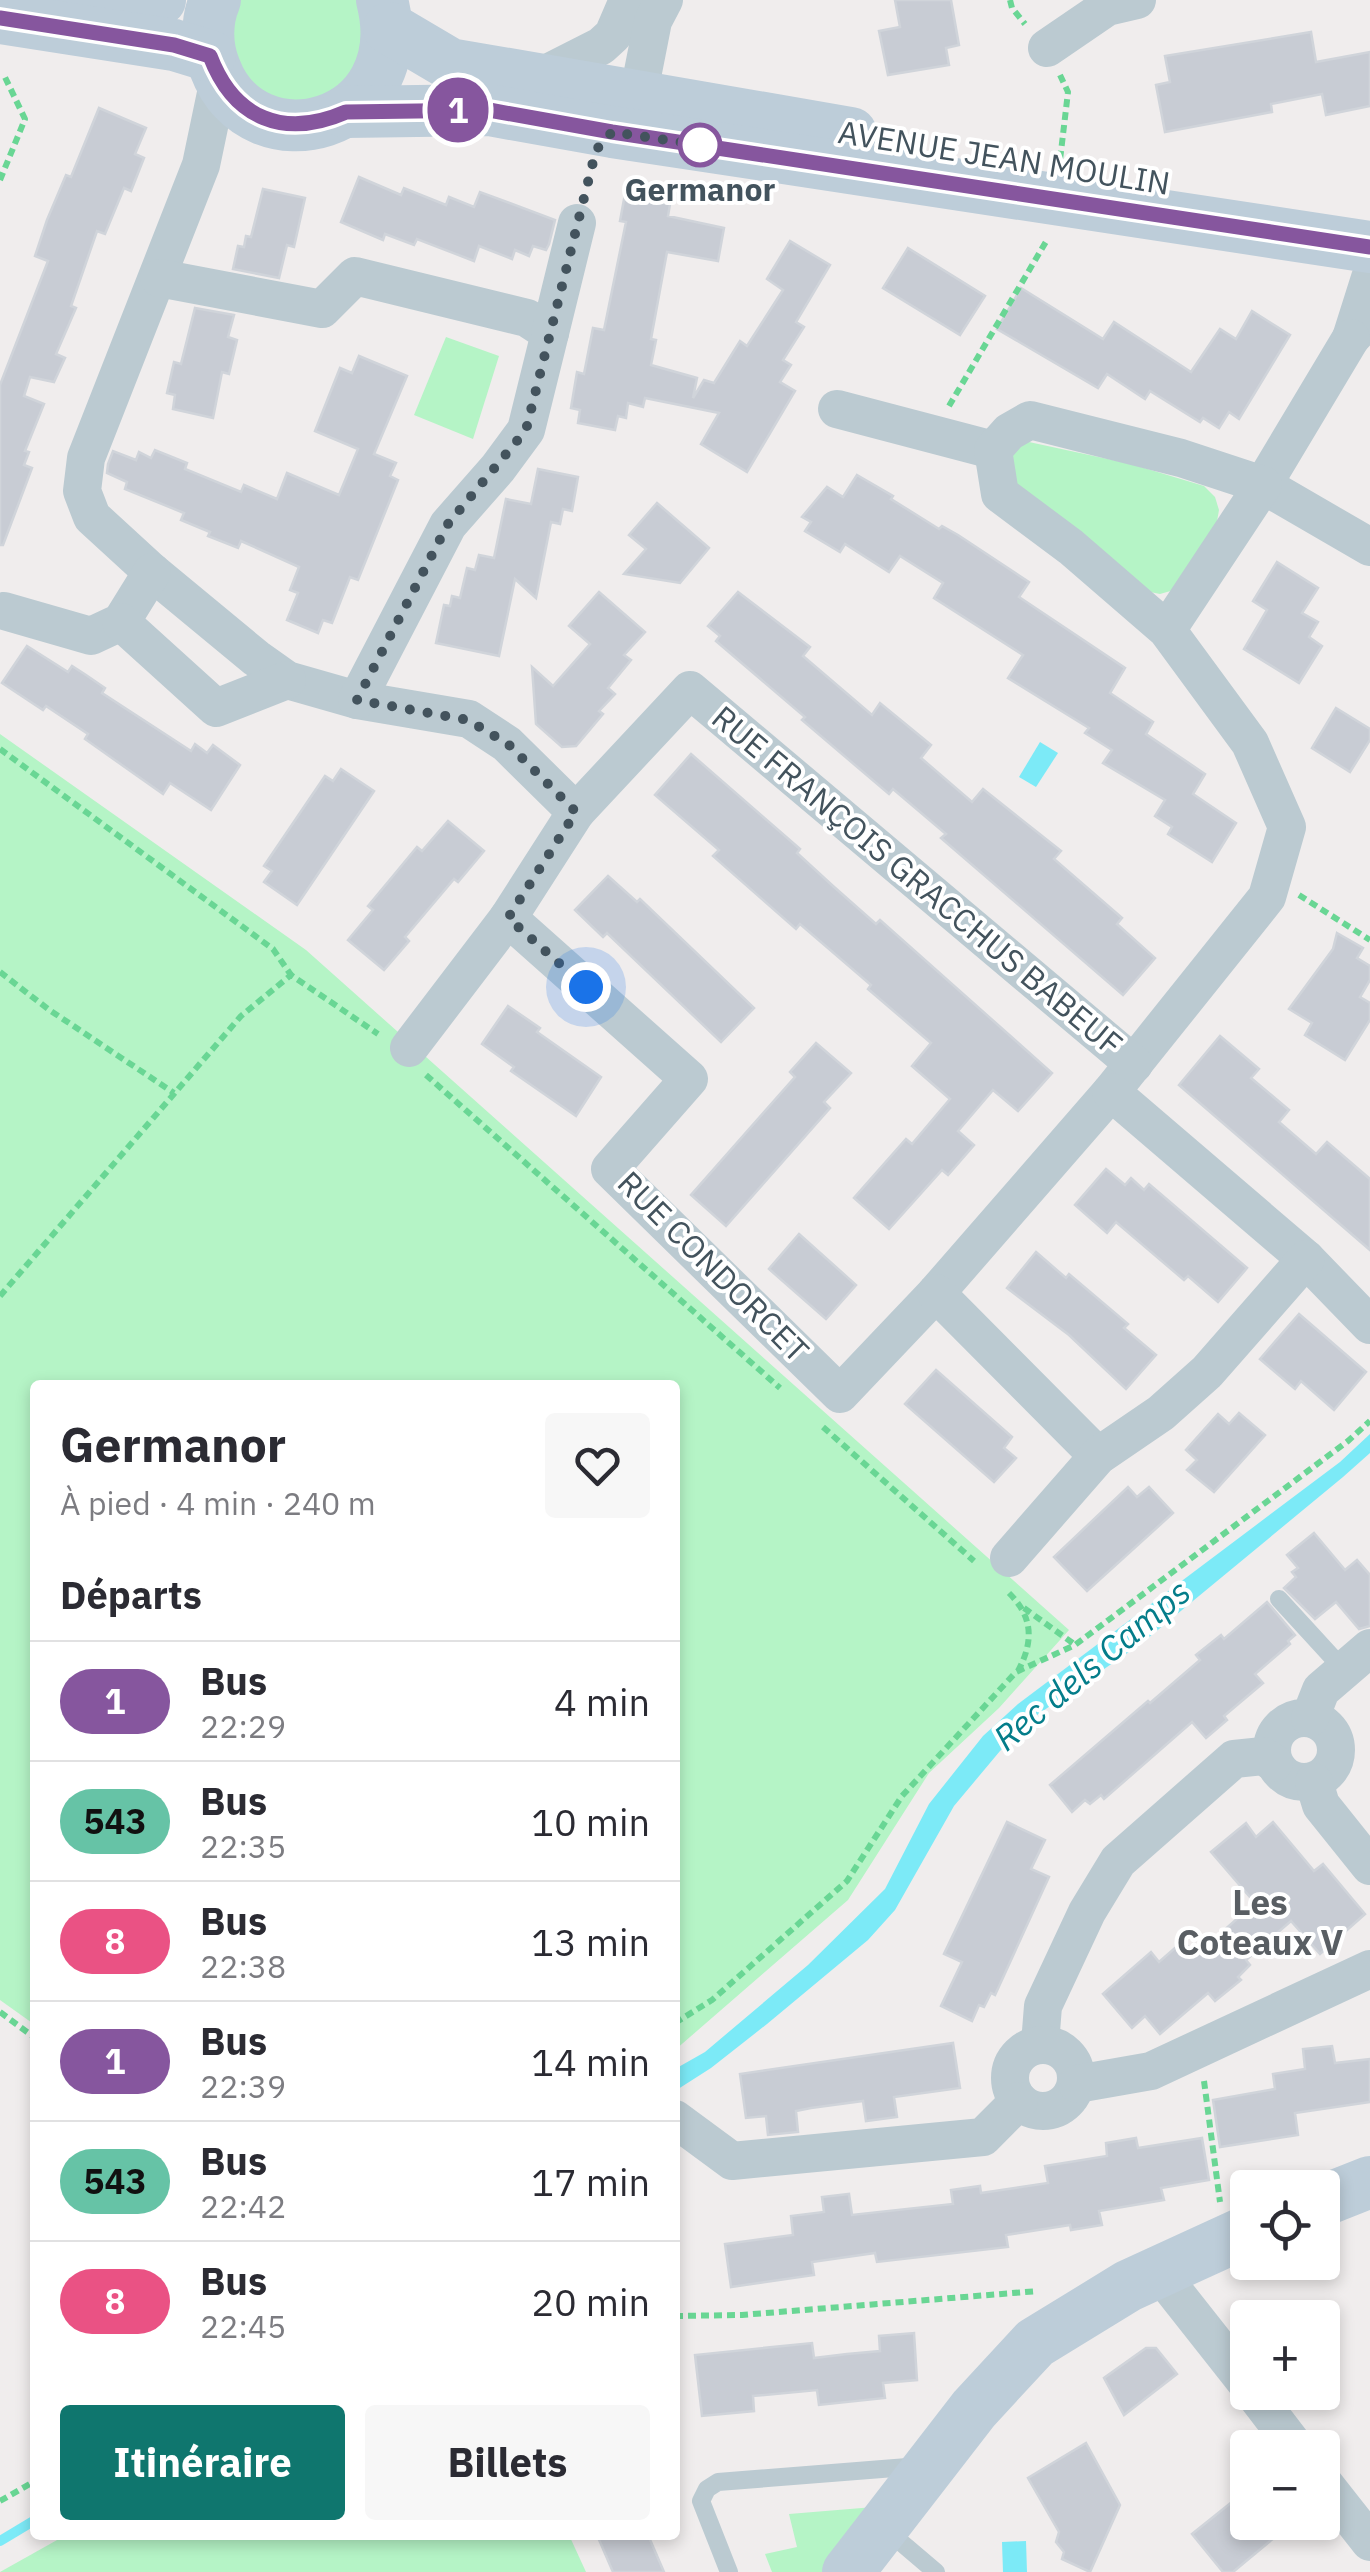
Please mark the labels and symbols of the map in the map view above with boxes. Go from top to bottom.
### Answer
line badge: 1 [426,78,490,142]
street label: AVENUE JEAN MOULIN [835,110,1173,204]
marker: Germanor [679,124,721,166]
place label: Germanor [625,168,775,210]
street label: RUE FRANÇOIS GRACCHUS BABEUF [704,696,1132,1065]
your location [561,962,611,1012]
street label: RUE CONDORCET [609,1162,818,1371]
water label: Rec dels Camps [983,1568,1199,1760]
district label: Les Coteaux V [1177,1879,1344,1965]

